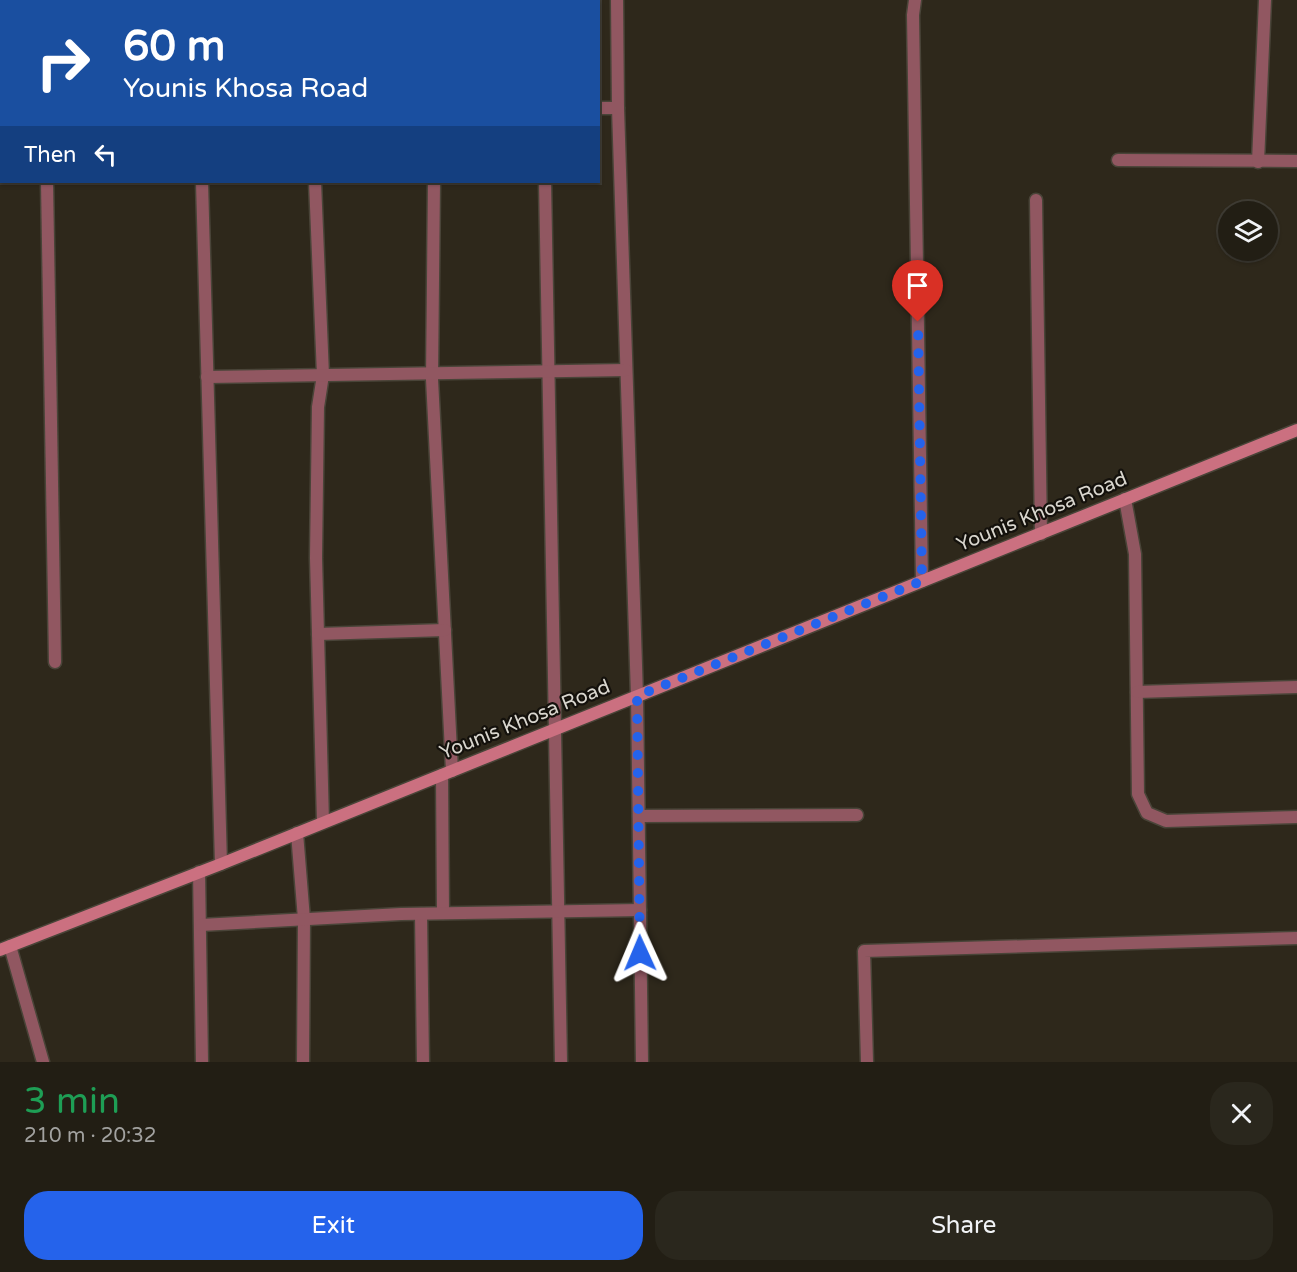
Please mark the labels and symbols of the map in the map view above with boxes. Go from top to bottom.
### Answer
pin [892,260,943,322]
street label: Younis Khosa Road [953,467,1131,557]
street label: Younis Khosa Road [436,675,614,765]
position arrow [608,921,672,985]

